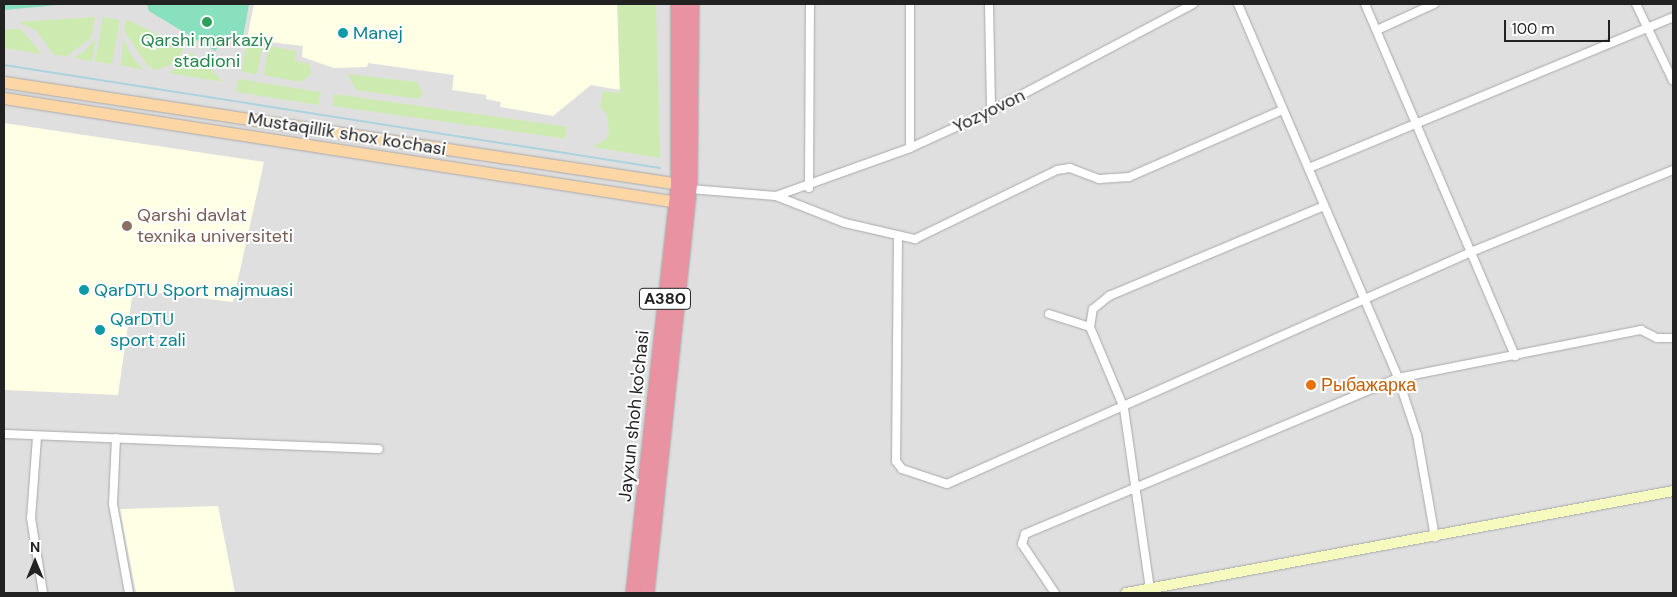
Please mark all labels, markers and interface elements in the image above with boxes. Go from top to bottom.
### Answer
scale bar [1507,10,1613,42]
marker: Qarshi markaziy stadioni [201,16,213,28]
text: 100 m [1512,19,1555,39]
place label: Manej [353,22,403,44]
marker: Manej [337,27,349,39]
place label: Qarshi markaziy stadioni [141,30,273,72]
street label: Yozyovon [950,84,1028,138]
street label: Mustaqillik shox ko'chasi [246,108,448,160]
place label: Qarshi davlat texnika universiteti [137,205,293,248]
marker: Qarshi davlat texnika universiteti [121,220,133,232]
place label: QarDTU Sport majmuasi [94,279,293,301]
marker: QarDTU Sport majmuasi [78,284,90,296]
road number: A380 [639,286,691,312]
place label: QarDTU sport zali [110,309,186,352]
marker: QarDTU sport zali [94,324,106,336]
street label: Jayxun shoh ko'chasi [614,329,654,503]
place label: Рыбажарка [1321,374,1416,396]
marker: Рыбажарка [1305,379,1317,391]
north arrow [10,537,60,587]
text: N [30,538,40,556]

